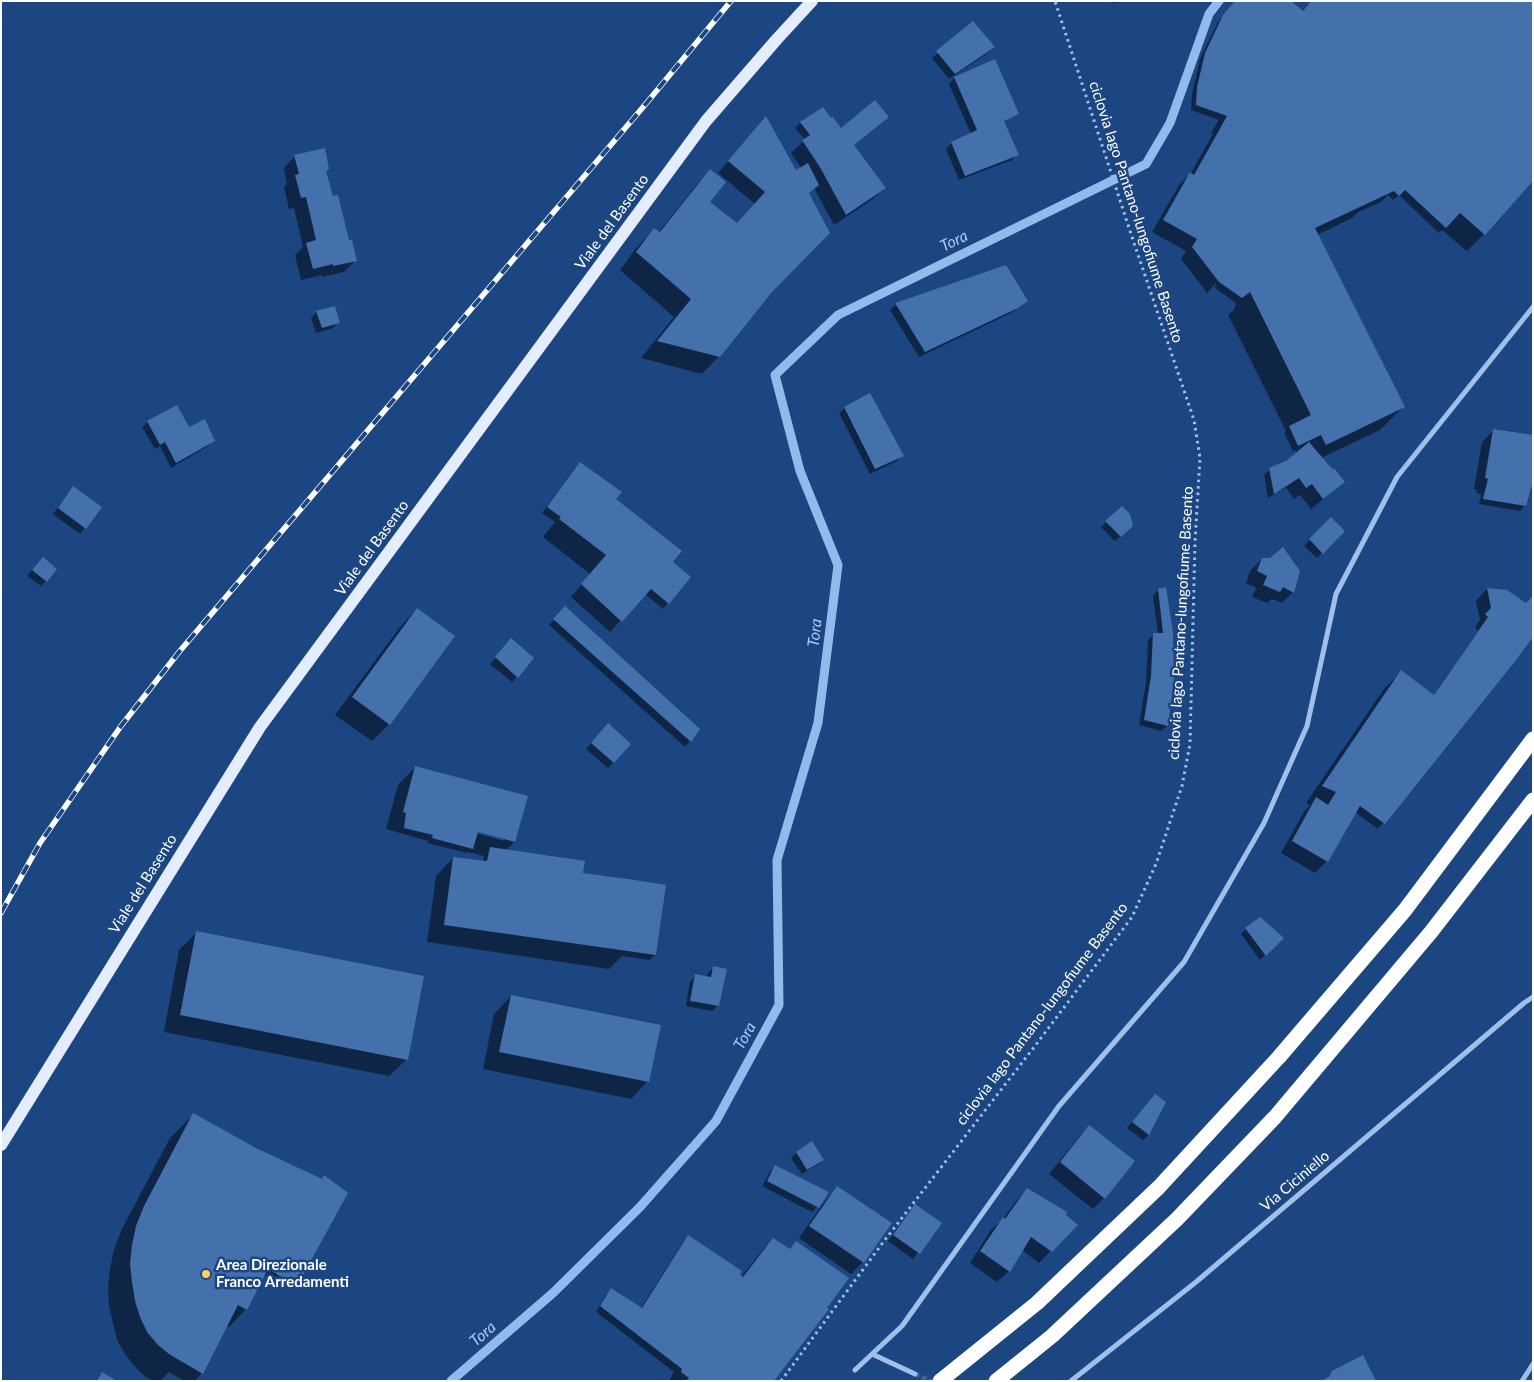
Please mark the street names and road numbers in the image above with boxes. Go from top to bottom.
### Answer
street label: ciclovia lago Pantano-lungofiume Basento [1085,79,1187,345]
street label: Viale del Basento [571,171,653,273]
street label: ciclovia lago Pantano-lungofiume Basento [1165,486,1197,760]
street label: Viale del Basento [331,497,413,599]
street label: Viale del Basento [105,831,181,937]
street label: ciclovia lago Pantano-lungofiume Basento [952,899,1132,1129]
street label: Via Ciciniello [1257,1147,1333,1215]

